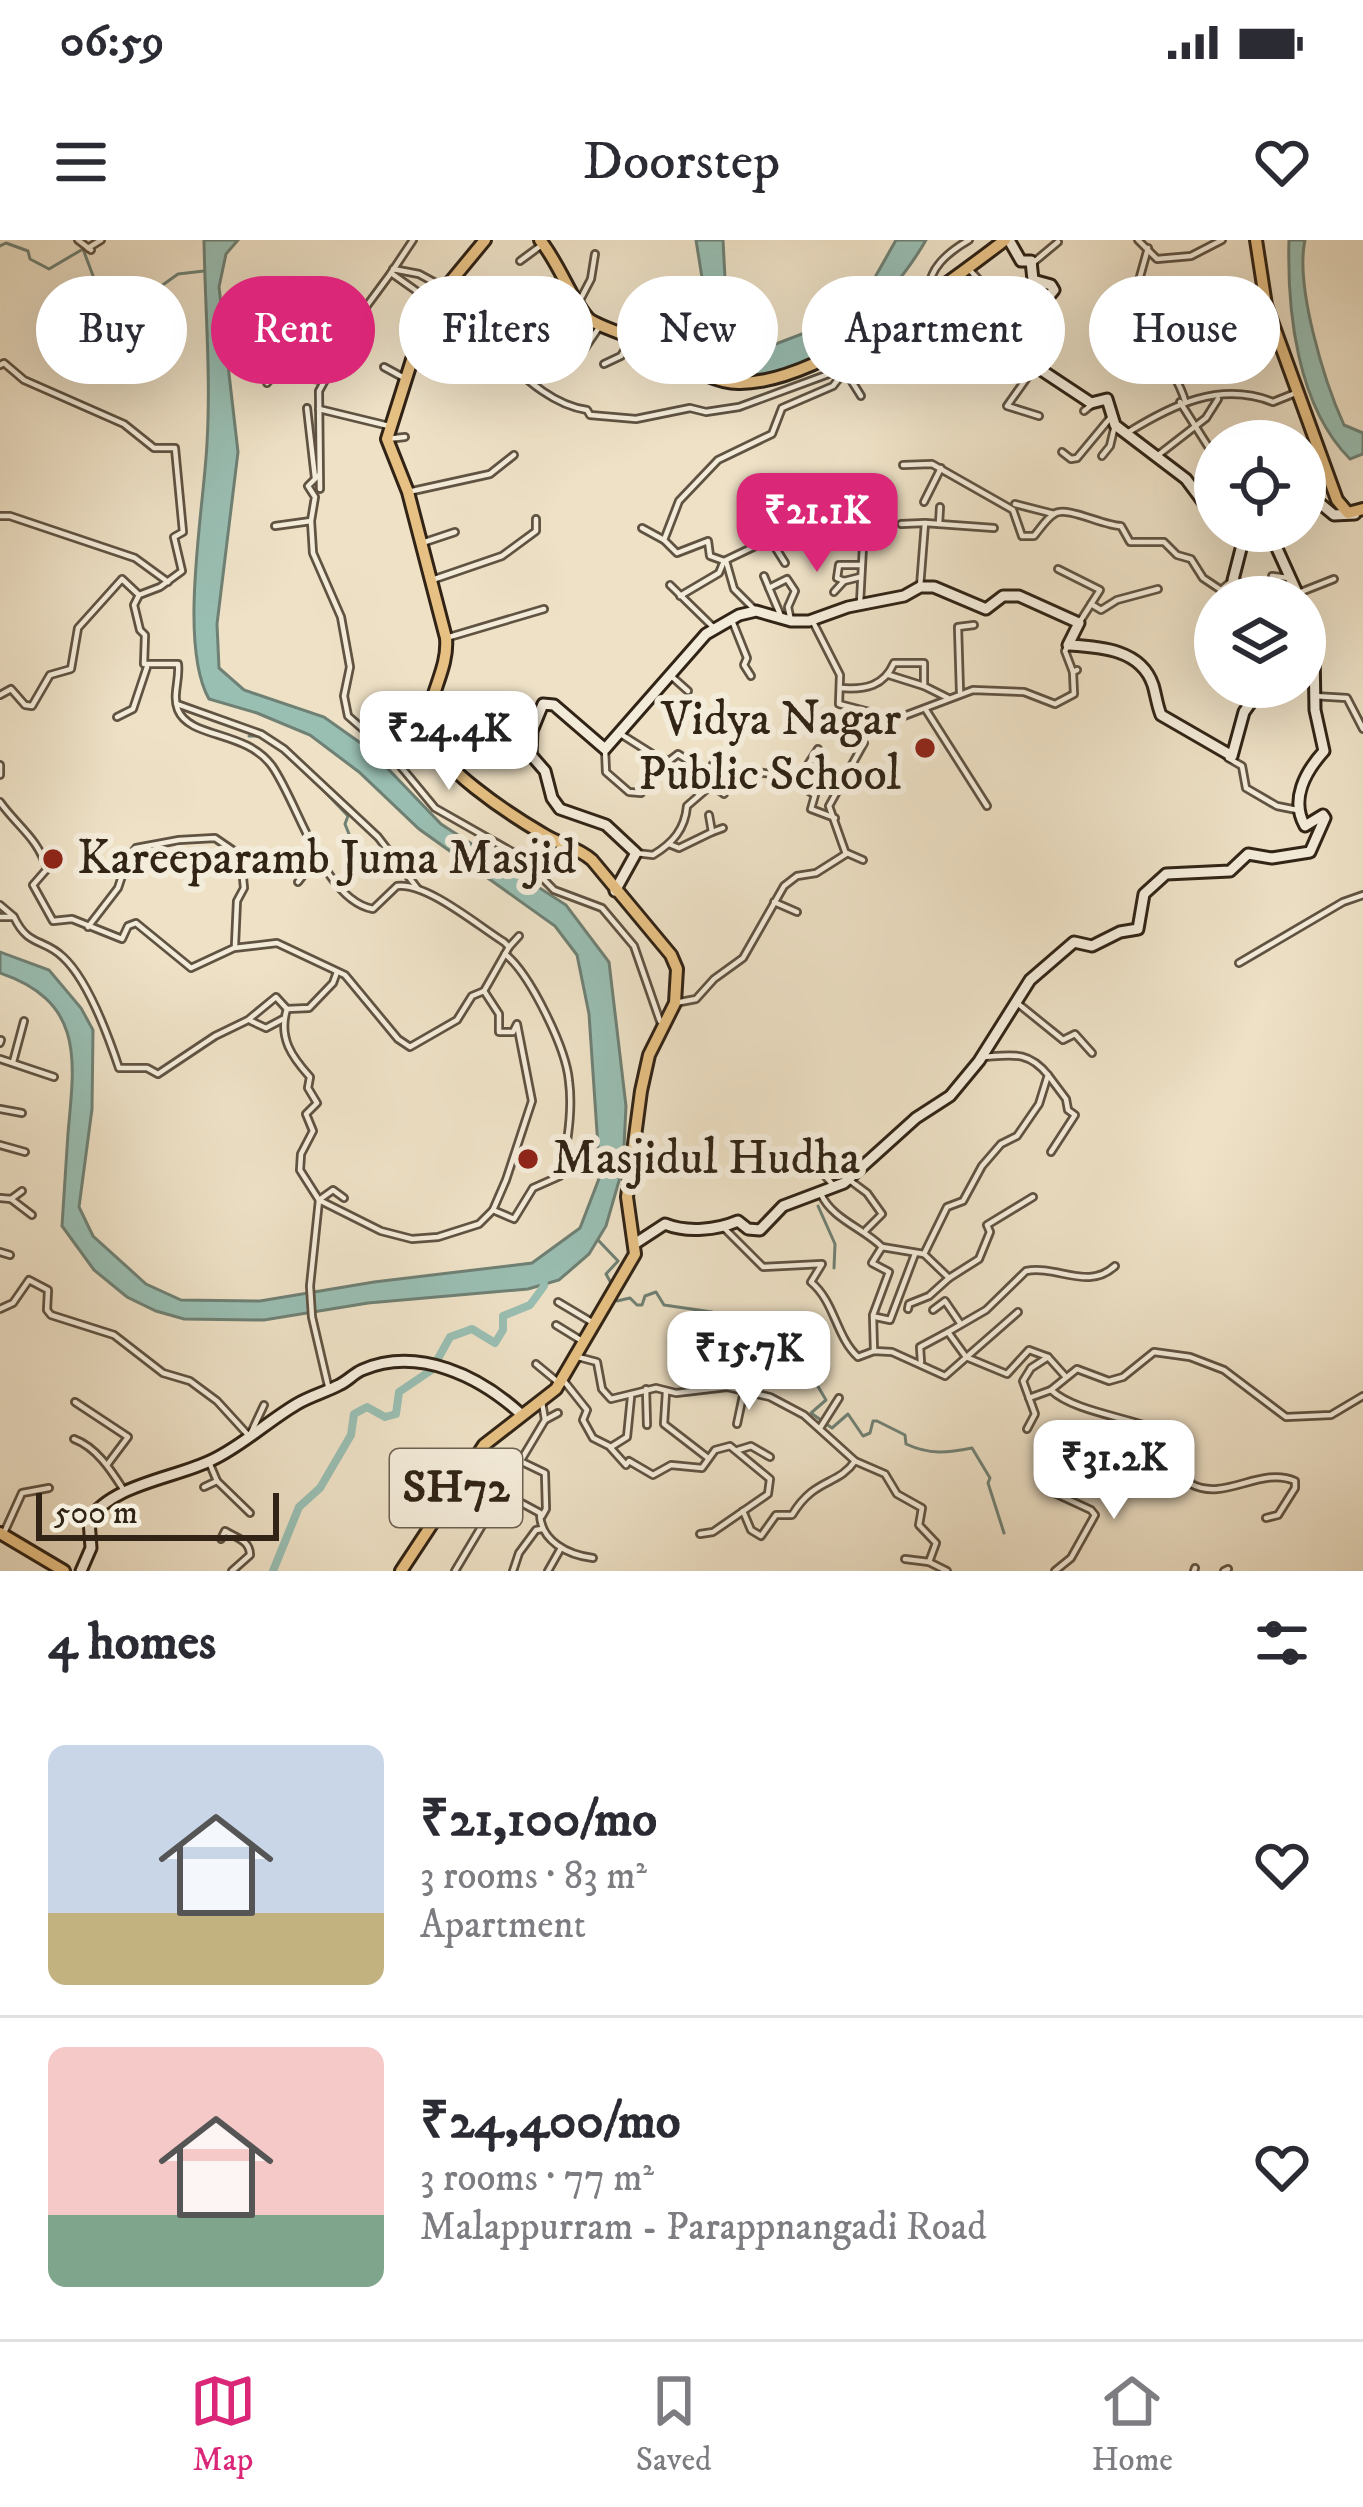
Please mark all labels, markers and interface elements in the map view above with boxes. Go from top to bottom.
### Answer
text: 06:59 [60,14,164,70]
icon: menu [48,129,114,195]
text: Doorstep [583,129,780,196]
icon: heart [1249,129,1315,195]
chip: Buy [36,276,187,384]
chip: Rent [211,276,375,384]
chip: Filters [399,276,593,384]
chip: New [617,276,778,384]
chip: Apartment [802,276,1065,384]
chip: House [1089,276,1280,384]
map controls [1194,420,1326,708]
button: locate [1194,420,1326,552]
pin: ₹21.1K [719,473,915,575]
text: ₹21.1K [764,487,870,536]
button: layers [1194,576,1326,708]
place label: Vidya Nagar Public School [638,690,902,805]
pin: ₹24.4K [351,691,547,793]
text: ₹24.4K [387,705,511,754]
marker: Vidya Nagar Public School [912,735,938,761]
place label: Kareeparamb Juma Masjid [77,829,576,889]
marker: Kareeparamb Juma Masjid [40,846,66,872]
place label: Masjidul Hudha [552,1129,861,1189]
marker: Masjidul Hudha [515,1146,541,1172]
pin: ₹15.7K [651,1311,847,1413]
text: ₹15.7K [694,1325,804,1374]
pin: ₹31.2K [1016,1420,1212,1522]
text: ₹31.2K [1061,1434,1167,1483]
road number: SH72 [390,1449,522,1527]
scale bar [36,1487,279,1540]
text: 500 m [54,1493,138,1534]
icon: filters [1249,1610,1315,1676]
text: 4 homes [48,1611,216,1675]
text: ₹21,100/mo [420,1788,657,1852]
icon: home [144,1793,288,1937]
icon: heart [1249,1832,1315,1898]
text: 3 rooms · 83 m² [420,1852,647,1901]
text: Apartment [420,1901,586,1950]
text: ₹24,400/mo [420,2090,681,2154]
icon: home [144,2095,288,2239]
icon: heart [1249,2134,1315,2200]
text: 3 rooms · 77 m² [420,2154,654,2203]
text: Malappurram - Parappnangadi Road [420,2203,987,2252]
tab: Map [190,2368,256,2481]
tab: Saved [636,2368,712,2481]
tab: Home [1091,2368,1173,2481]

